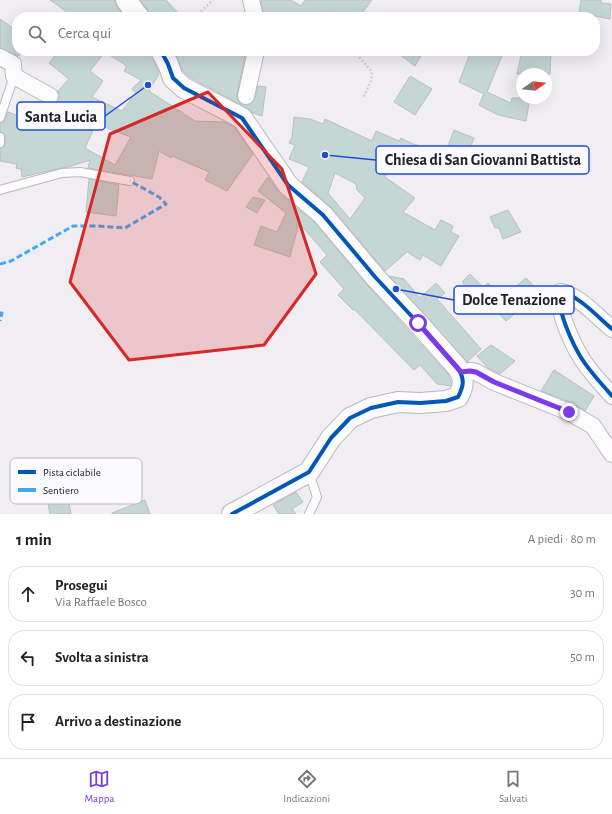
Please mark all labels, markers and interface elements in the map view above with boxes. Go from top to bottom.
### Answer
search box [12,12,600,56]
icon: search [26,23,48,45]
text: Cerca qui [58,26,111,41]
north arrow [516,68,552,104]
callout: Santa Lucia [17,102,105,130]
text: Santa Lucia [25,109,98,125]
callout: Chiesa di San Giovanni Battista [376,146,589,174]
text: Chiesa di San Giovanni Battista [385,152,582,168]
callout: Dolce Tenazione [454,286,574,314]
text: Dolce Tenazione [462,292,567,308]
route start [409,314,427,332]
route end [560,403,578,421]
legend [10,458,142,504]
text: Pista ciclabile [43,467,101,478]
text: Sentiero [43,485,79,496]
text: 1 min [16,531,52,548]
text: A piedi · 80 m [528,533,596,546]
text: Prosegui [55,578,108,593]
icon: ahead [17,583,39,605]
text: 30 m [570,587,595,600]
text: Via Raffaele Bosco [55,596,147,609]
icon: left [17,647,39,669]
text: Svolta a sinistra [55,650,149,665]
text: 50 m [570,651,595,664]
icon: arrive [17,711,39,733]
text: Arrivo a destinazione [55,714,181,729]
tab: Mappa [84,768,114,805]
tab: Indicazioni [283,768,330,805]
tab: Salvati [499,768,528,805]

